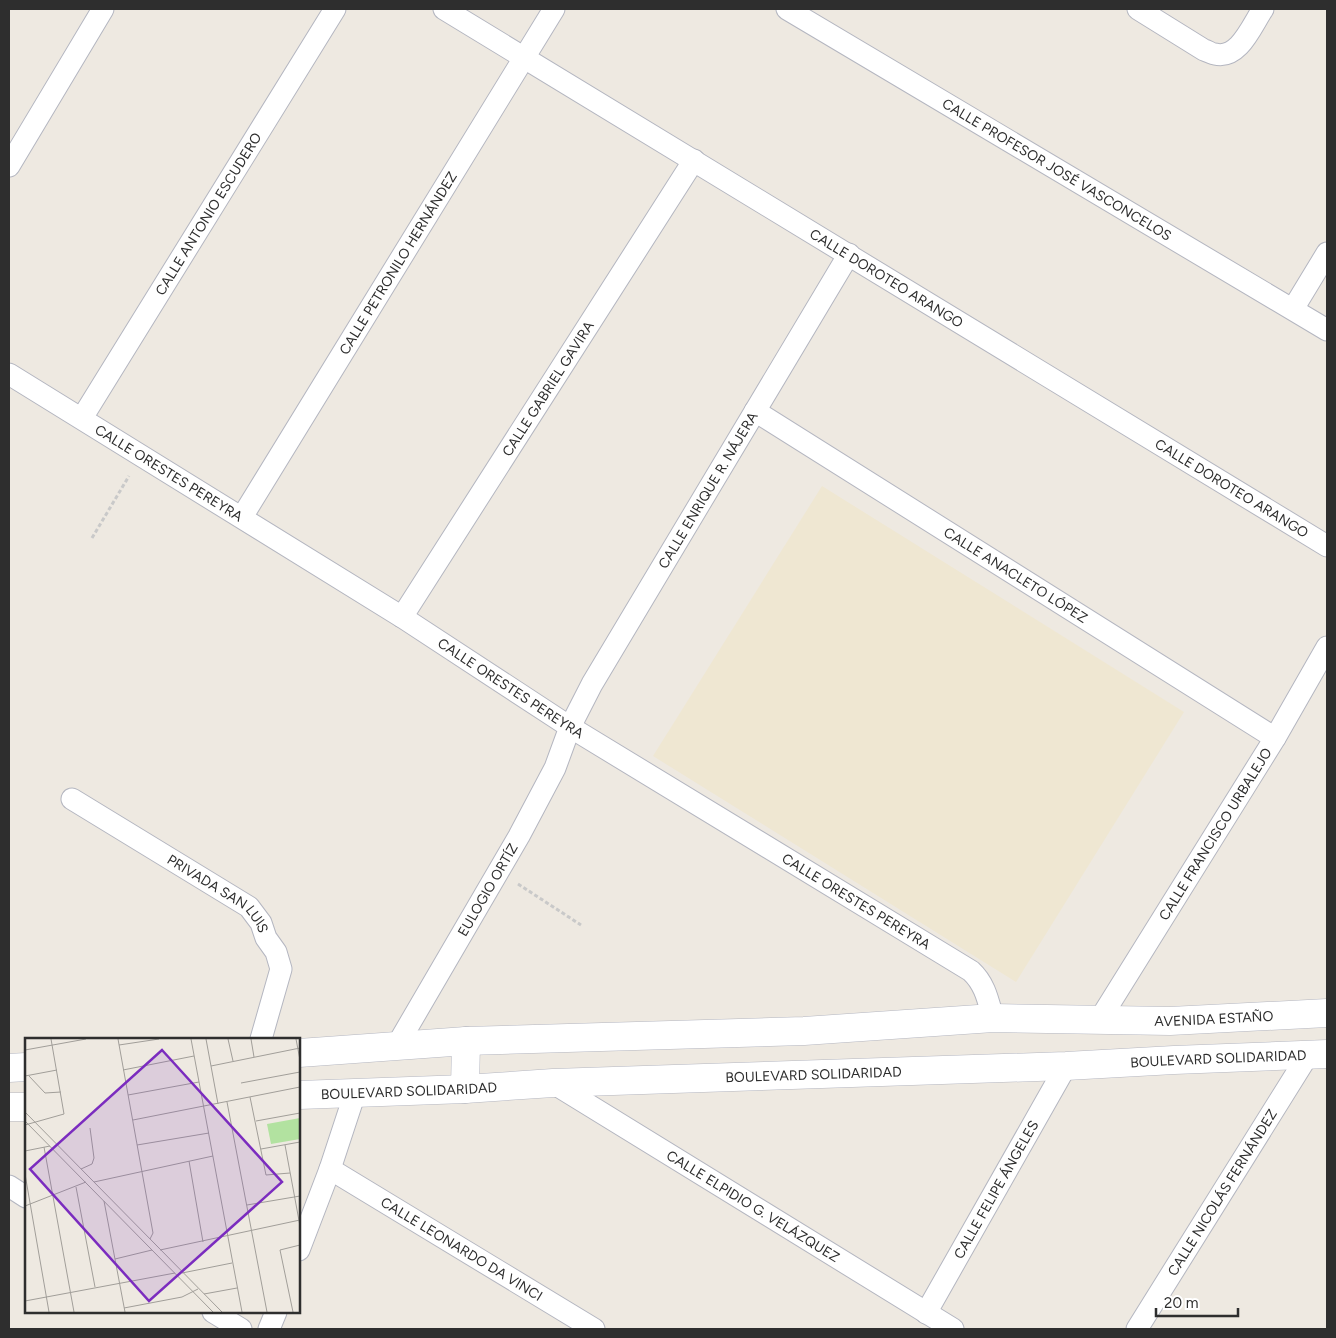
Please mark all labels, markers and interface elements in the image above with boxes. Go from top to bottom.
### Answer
street label: CALLE PROFESOR JOSÉ VASCONCELOS [939,95,1174,245]
street label: CALLE ANTONIO ESCUDERO [152,129,266,299]
street label: CALLE PETRONILO HERNÁNDEZ [336,169,461,358]
street label: CALLE DOROTEO ARANGO [807,225,966,332]
street label: CALLE GABRIEL GAVIRA [499,318,598,460]
street label: CALLE ENRIQUE R. NÁJERA [655,409,762,572]
street label: CALLE ORESTES PEREYRA [92,421,246,526]
street label: CALLE DOROTEO ARANGO [1152,435,1311,542]
street label: CALLE ANACLETO LÓPEZ [940,524,1091,627]
street label: CALLE ORESTES PEREYRA [434,635,587,743]
street label: CALLE FRANCISCO URBALEJO [1156,745,1276,924]
street label: EULOGIO ORTÍZ [454,840,522,940]
street label: CALLE ORESTES PEREYRA [779,850,934,954]
street label: PRIVADA SAN LUIS [164,851,272,935]
street label: AVENIDA ESTAÑO [1154,1008,1274,1030]
inset map [25,1038,300,1313]
street label: BOULEVARD SOLIDARIDAD [1130,1047,1307,1071]
street label: BOULEVARD SOLIDARIDAD [725,1063,902,1086]
street label: BOULEVARD SOLIDARIDAD [320,1079,498,1103]
street label: CALLE NICOLÁS FERNÁNDEZ [1164,1106,1281,1279]
street label: CALLE FELIPE ÁNGELES [951,1118,1042,1262]
street label: CALLE ELPIDIO G. VELÁZQUEZ [663,1147,843,1266]
street label: CALLE LEONARDO DA VINCI [377,1194,546,1305]
scale bar [1156,1286,1238,1318]
text: 20 m [1164,1294,1198,1312]

